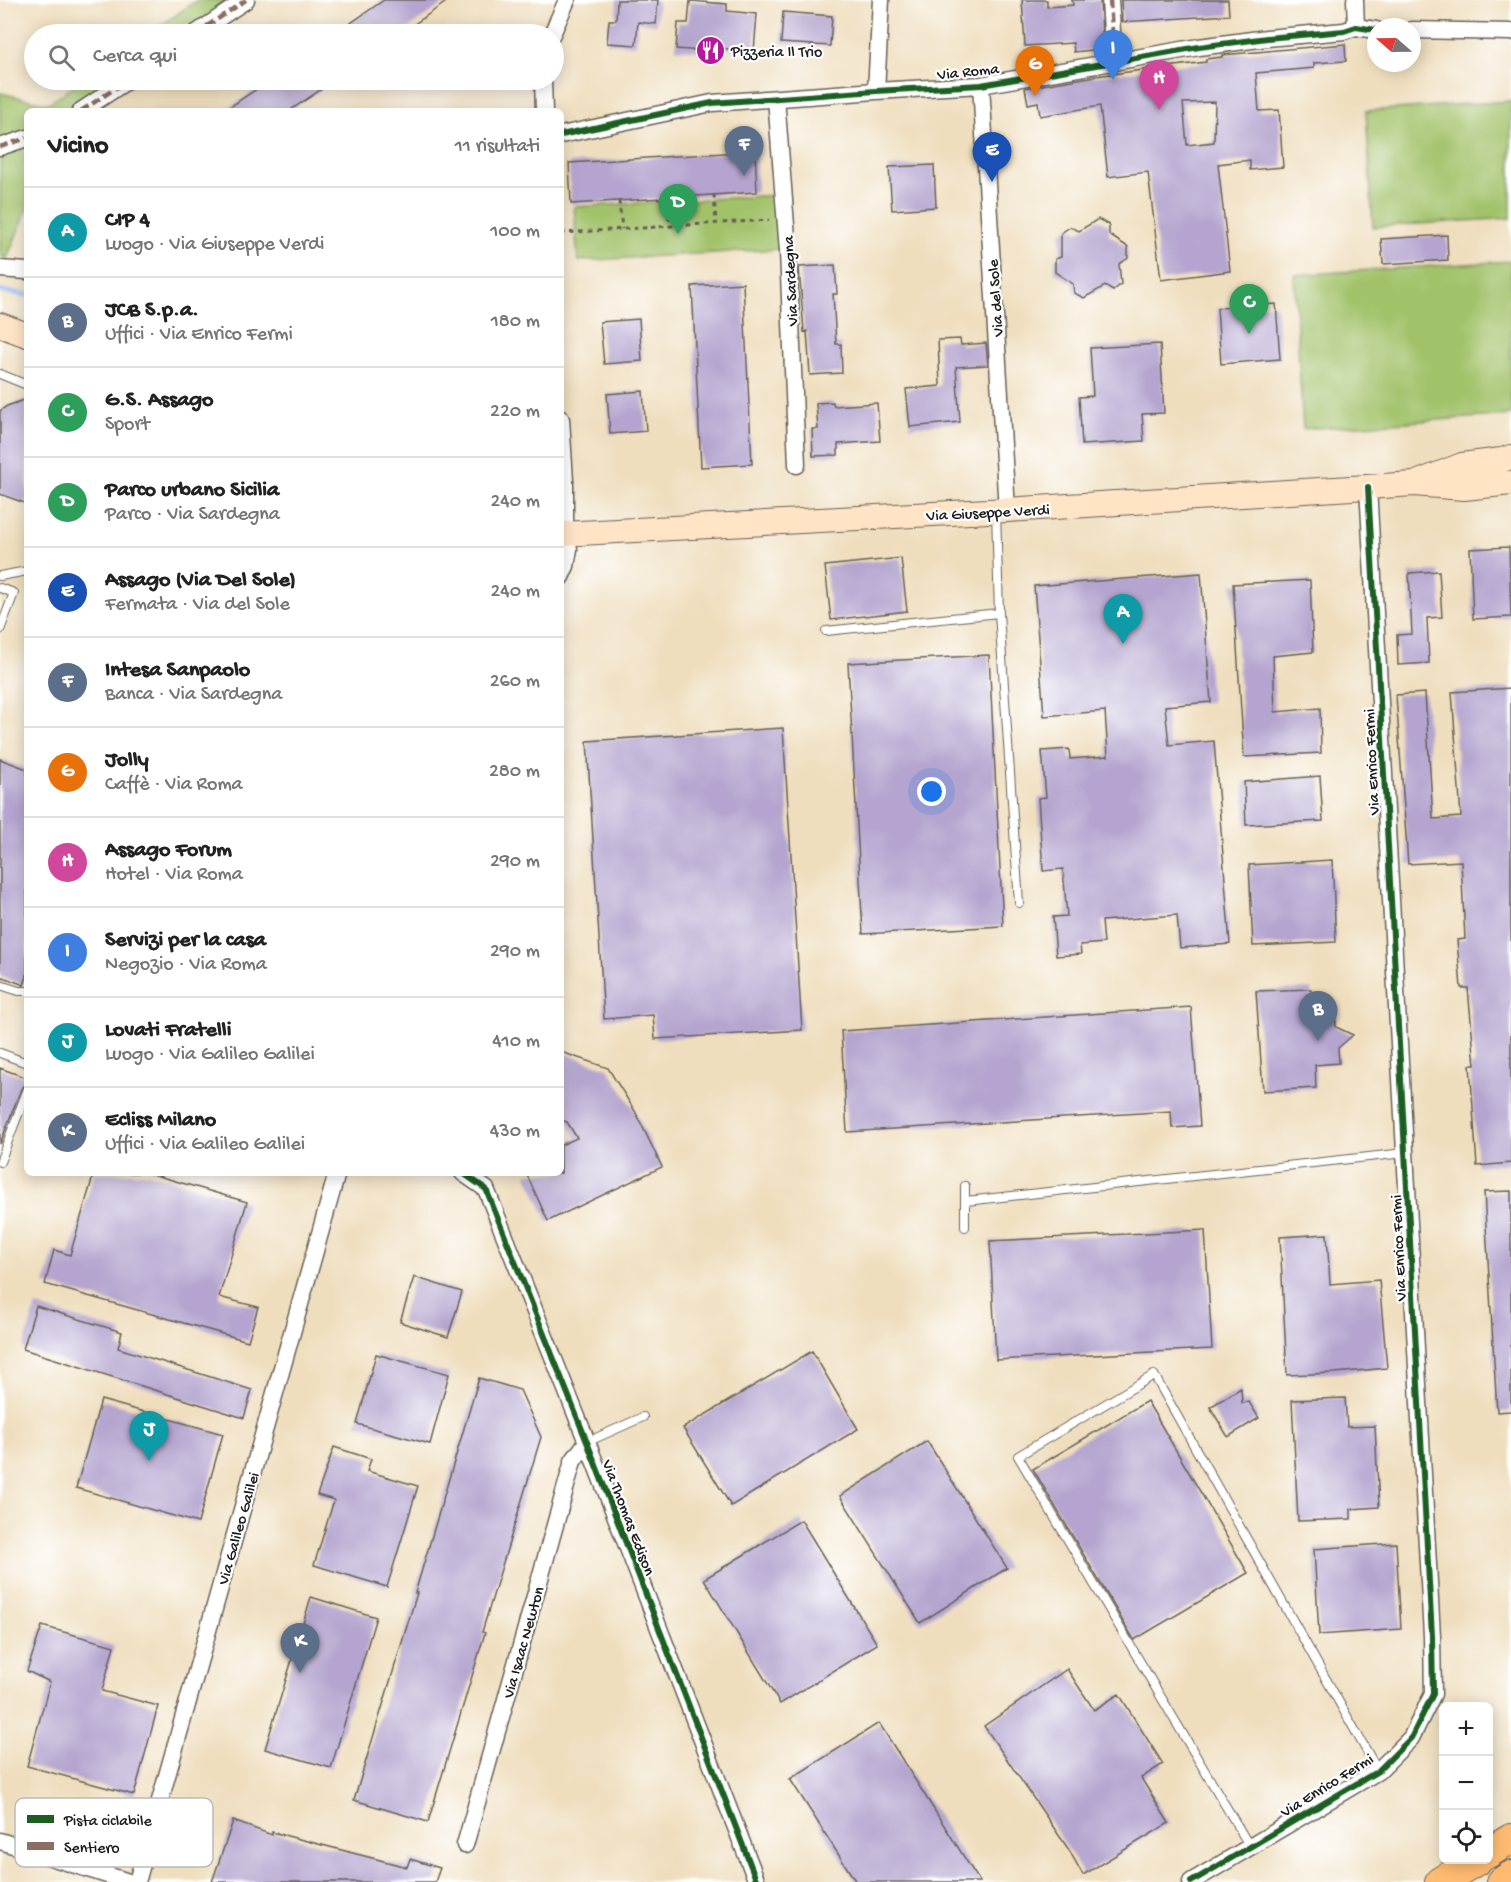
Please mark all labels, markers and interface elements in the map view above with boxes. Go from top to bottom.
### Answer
north arrow [1367,18,1421,72]
search box [24,24,564,90]
pin: I [1094,31,1132,80]
restaurant icon: Pizzeria Il Trio [694,34,726,66]
icon: search [45,41,78,74]
text: Cerca qui [93,44,177,70]
place label: Pizzeria Il Trio [730,44,822,63]
pin: G [1016,46,1054,96]
pin: H [1140,60,1178,110]
street label: Via Roma [936,61,1001,86]
pin: F [724,126,764,176]
text: Vicino [48,132,108,163]
pin: E [972,132,1012,182]
text: 11 risultati [455,136,540,159]
pin: D [658,184,698,234]
text: CIP 4 [105,208,150,234]
text: A [62,221,73,244]
text: 100 m [490,221,540,244]
text: Luogo · Via Giuseppe Verdi [105,234,324,257]
street label: Via Sardegna [781,234,804,327]
street label: Via del Sole [985,258,1010,338]
pin: C [1230,284,1268,334]
text: JCB S.p.a. [105,298,199,324]
text: B [62,311,73,334]
text: 180 m [491,311,540,334]
text: Uffici · Via Enrico Fermi [105,324,293,347]
text: G.S. Assago [105,388,213,414]
text: C [62,401,73,424]
text: 220 m [490,401,540,424]
text: Sport [105,414,150,437]
text: Parco urbano Sicilia [105,478,279,504]
text: D [61,491,74,514]
text: 240 m [490,491,540,514]
street label: Via Giuseppe Verdi [925,502,1050,527]
text: Parco · Via Sardegna [105,504,280,527]
text: Assago (Via Del Sole) [105,568,296,594]
text: E [61,581,74,604]
text: 240 m [490,581,540,604]
text: Fermata · Via del Sole [105,594,290,617]
pin: A [1104,594,1142,644]
text: Intesa Sanpaolo [105,658,250,684]
text: F [62,671,73,694]
text: 260 m [490,671,540,694]
text: Banca · Via Sardegna [105,684,282,707]
street label: Via Enrico Fermi [1361,708,1386,816]
text: Jolly [105,748,149,774]
text: G [61,761,74,784]
text: 280 m [489,761,540,784]
text: Caffè · Via Roma [105,774,243,797]
your location [917,777,946,806]
text: Assago Forum [105,838,232,864]
text: H [62,851,73,874]
text: 290 m [490,851,540,874]
text: Hotel · Via Roma [105,864,243,887]
text: Servizi per la casa [105,928,266,954]
text: I [65,941,70,964]
text: 290 m [490,941,540,964]
text: Negozio · Via Roma [105,954,267,977]
pin: B [1298,992,1338,1041]
text: Lovati Fratelli [105,1018,231,1044]
text: J [62,1031,73,1054]
text: 410 m [492,1031,540,1054]
text: Luogo · Via Galileo Galilei [105,1044,315,1067]
text: Ecliss Milano [105,1108,216,1134]
text: K [62,1121,73,1144]
text: 430 m [490,1121,540,1144]
text: Uffici · Via Galileo Galilei [105,1134,305,1157]
street label: Via Enrico Fermi [1388,1194,1413,1302]
pin: J [130,1412,168,1461]
street label: Via Thomas Edison [596,1457,658,1579]
street label: Via Galileo Galilei [215,1471,265,1588]
street label: Via Isaac Newton [500,1585,550,1702]
pin: K [280,1624,320,1673]
map controls [1439,1702,1493,1864]
button: + [1439,1702,1493,1756]
street label: Via Enrico Fermi [1277,1751,1378,1824]
button: − [1439,1756,1493,1810]
legend [15,1798,213,1867]
button: locate [1439,1810,1493,1864]
text: Pista ciclabile [63,1813,153,1832]
text: Sentiero [64,1840,120,1859]

